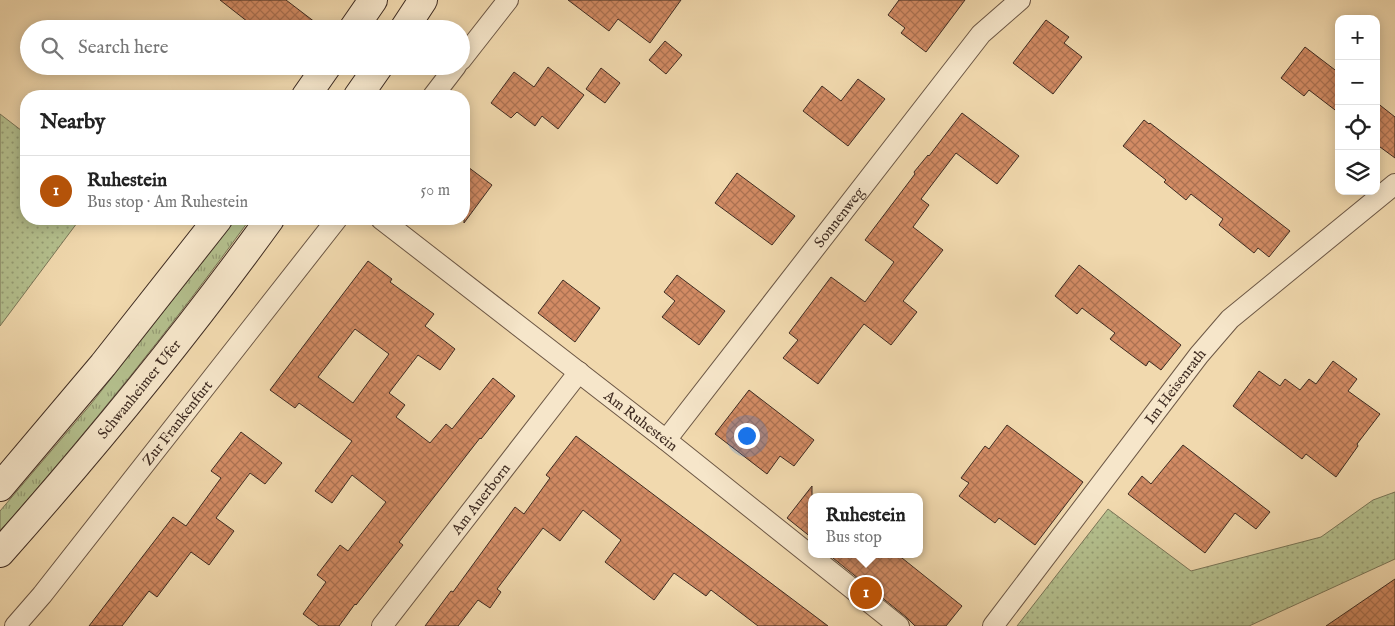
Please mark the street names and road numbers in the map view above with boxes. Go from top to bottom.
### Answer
street label: Sonnenweg [810,183,869,251]
street label: Schwanheimer Ufer [93,335,186,443]
street label: Im Heisenrath [1141,345,1210,428]
street label: Zur Frankenfurt [138,377,217,470]
street label: Am Ruhestein [599,386,681,456]
street label: Am Auerborn [447,460,515,539]

